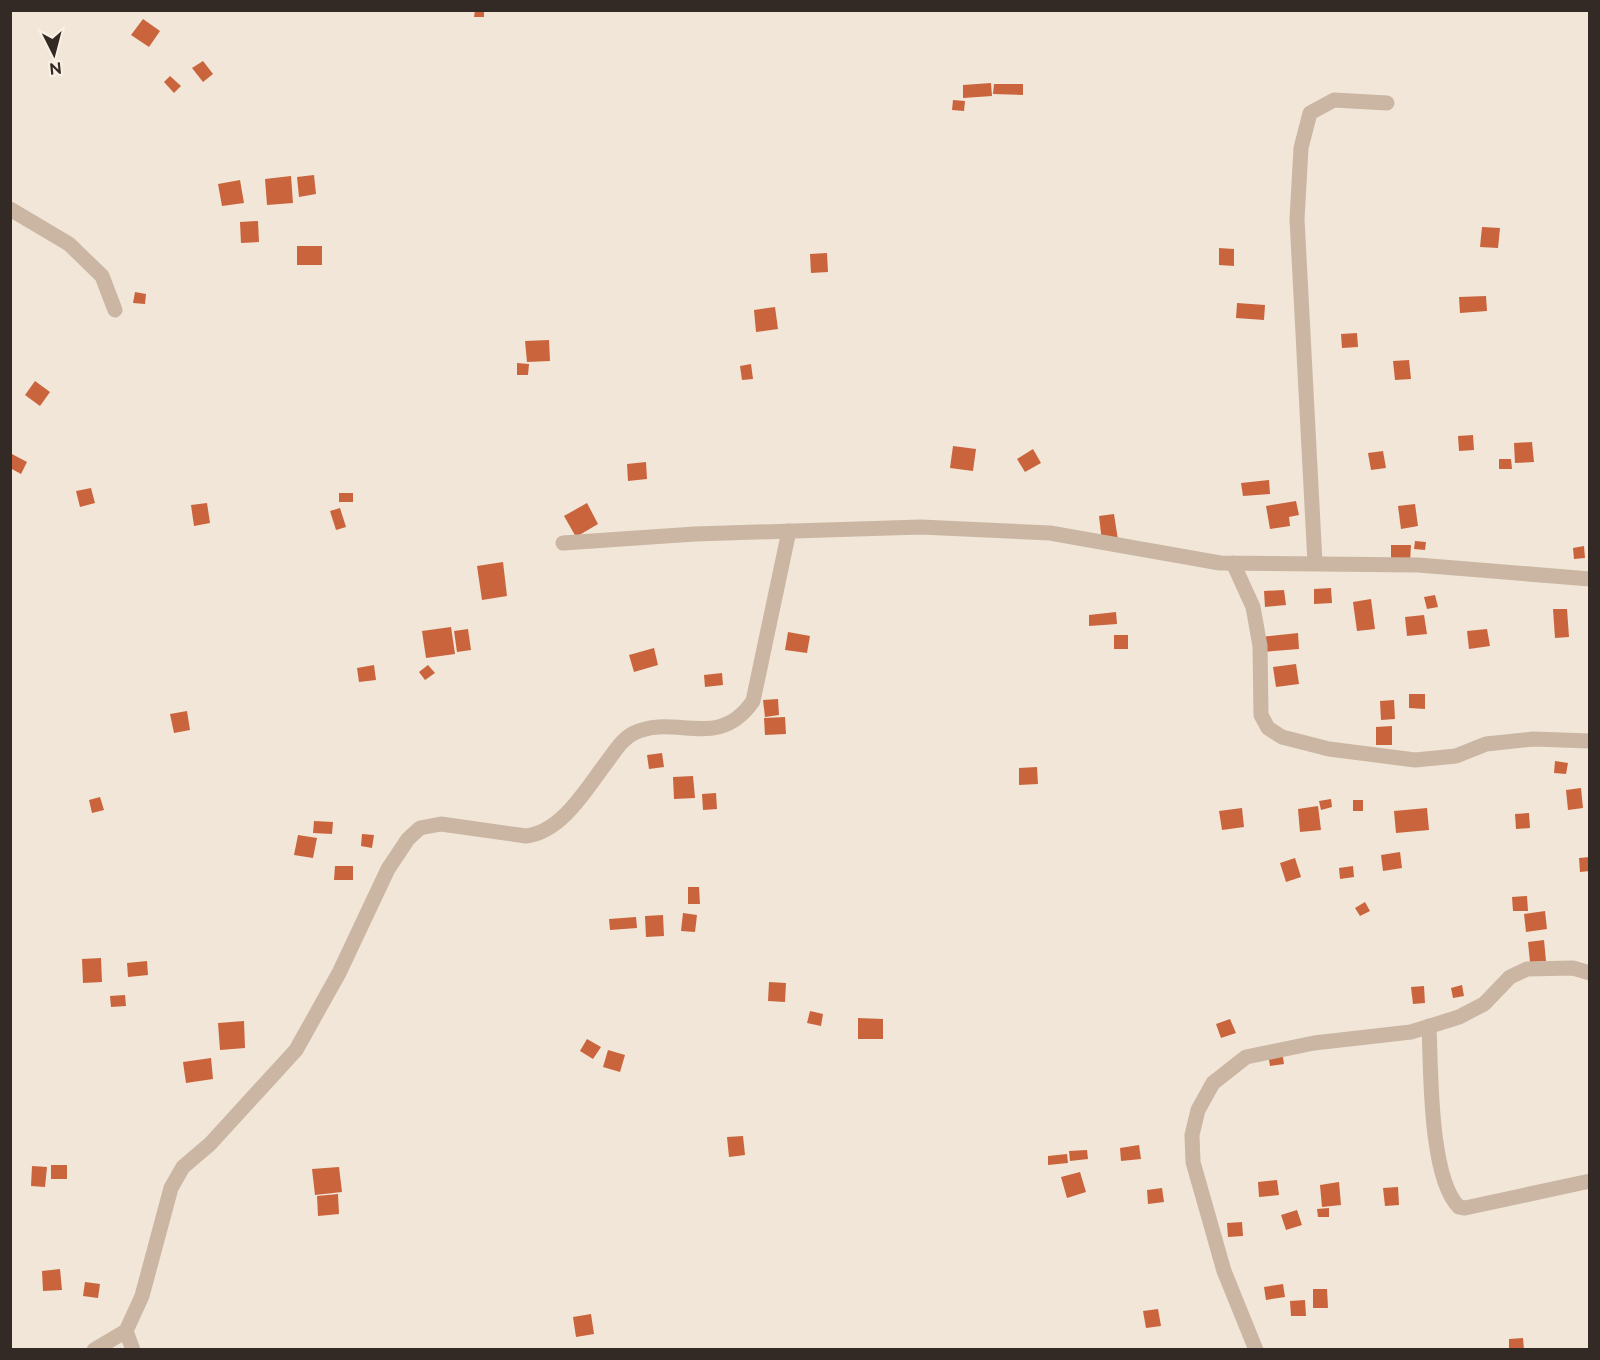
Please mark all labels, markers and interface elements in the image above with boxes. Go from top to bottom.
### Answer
north arrow [24,24,84,84]
text: N [48,58,63,79]

